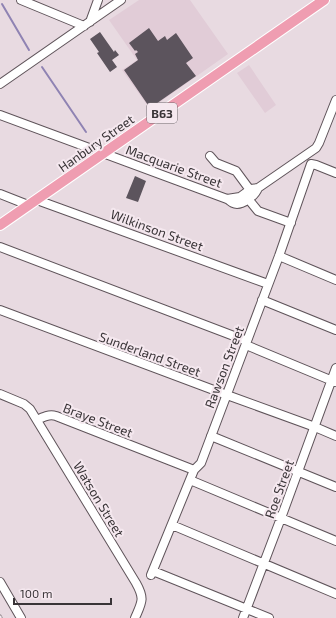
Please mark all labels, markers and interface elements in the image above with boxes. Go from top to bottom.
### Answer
road number: B63 [147,103,177,123]
street label: Hanbury Street [55,111,137,175]
street label: Macquarie Street [124,141,224,191]
street label: Wilkinson Street [109,206,206,254]
street label: Rawson Street [201,324,247,410]
street label: Sunderland Street [97,328,203,380]
street label: Braye Street [61,399,135,441]
street label: Roe Street [261,457,297,521]
street label: Watson Street [70,459,128,540]
scale bar [14,580,111,606]
text: 100 m [20,586,52,600]

